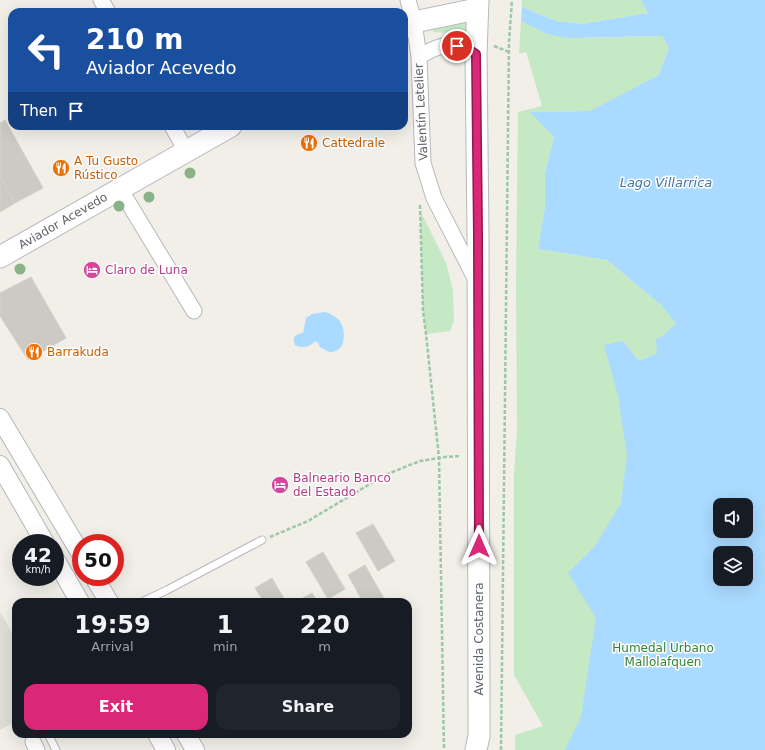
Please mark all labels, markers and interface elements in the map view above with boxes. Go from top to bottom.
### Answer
text: 210 m [86,23,183,56]
icon: left [20,24,72,76]
pin [440,29,474,63]
icon: arrive [446,35,468,57]
text: Aviador Acevedo [86,57,237,78]
street label: Valentín Letelier [411,63,431,161]
icon: arrive [65,100,87,122]
text: Then [20,102,57,120]
restaurant icon: Cattedrale [299,133,319,153]
place label: Cattedrale [322,136,385,150]
place label: A Tu Gusto Rústico [74,154,138,182]
restaurant icon: A Tu Gusto Rústico [51,158,71,178]
water label: Lago Villarrica [620,175,712,190]
street label: Aviador Acevedo [16,190,110,252]
hotel icon: Claro de Luna [82,260,102,280]
place label: Claro de Luna [105,263,188,277]
restaurant icon: Barrakuda [24,342,44,362]
place label: Barrakuda [47,345,109,359]
place label: Balneario Banco del Estado [293,471,391,499]
hotel icon: Balneario Banco del Estado [270,475,290,495]
map controls [713,498,753,586]
button: sound [713,498,753,538]
position arrow [458,525,500,567]
speed limit sign: 50 [72,534,124,586]
text: 42 [24,543,52,567]
button: layers [713,546,753,586]
text: km/h [25,564,51,575]
street label: Avenida Costanera [472,582,486,696]
text: 19:59 [74,611,151,639]
text: 1 [217,611,233,639]
text: 220 [300,611,350,639]
text: Arrival [91,639,134,654]
text: min [213,639,237,654]
text: m [318,639,331,654]
park label: Humedal Urbano Mallolafquen [612,641,714,669]
button: Exit [24,684,208,730]
button: Share [216,684,400,730]

